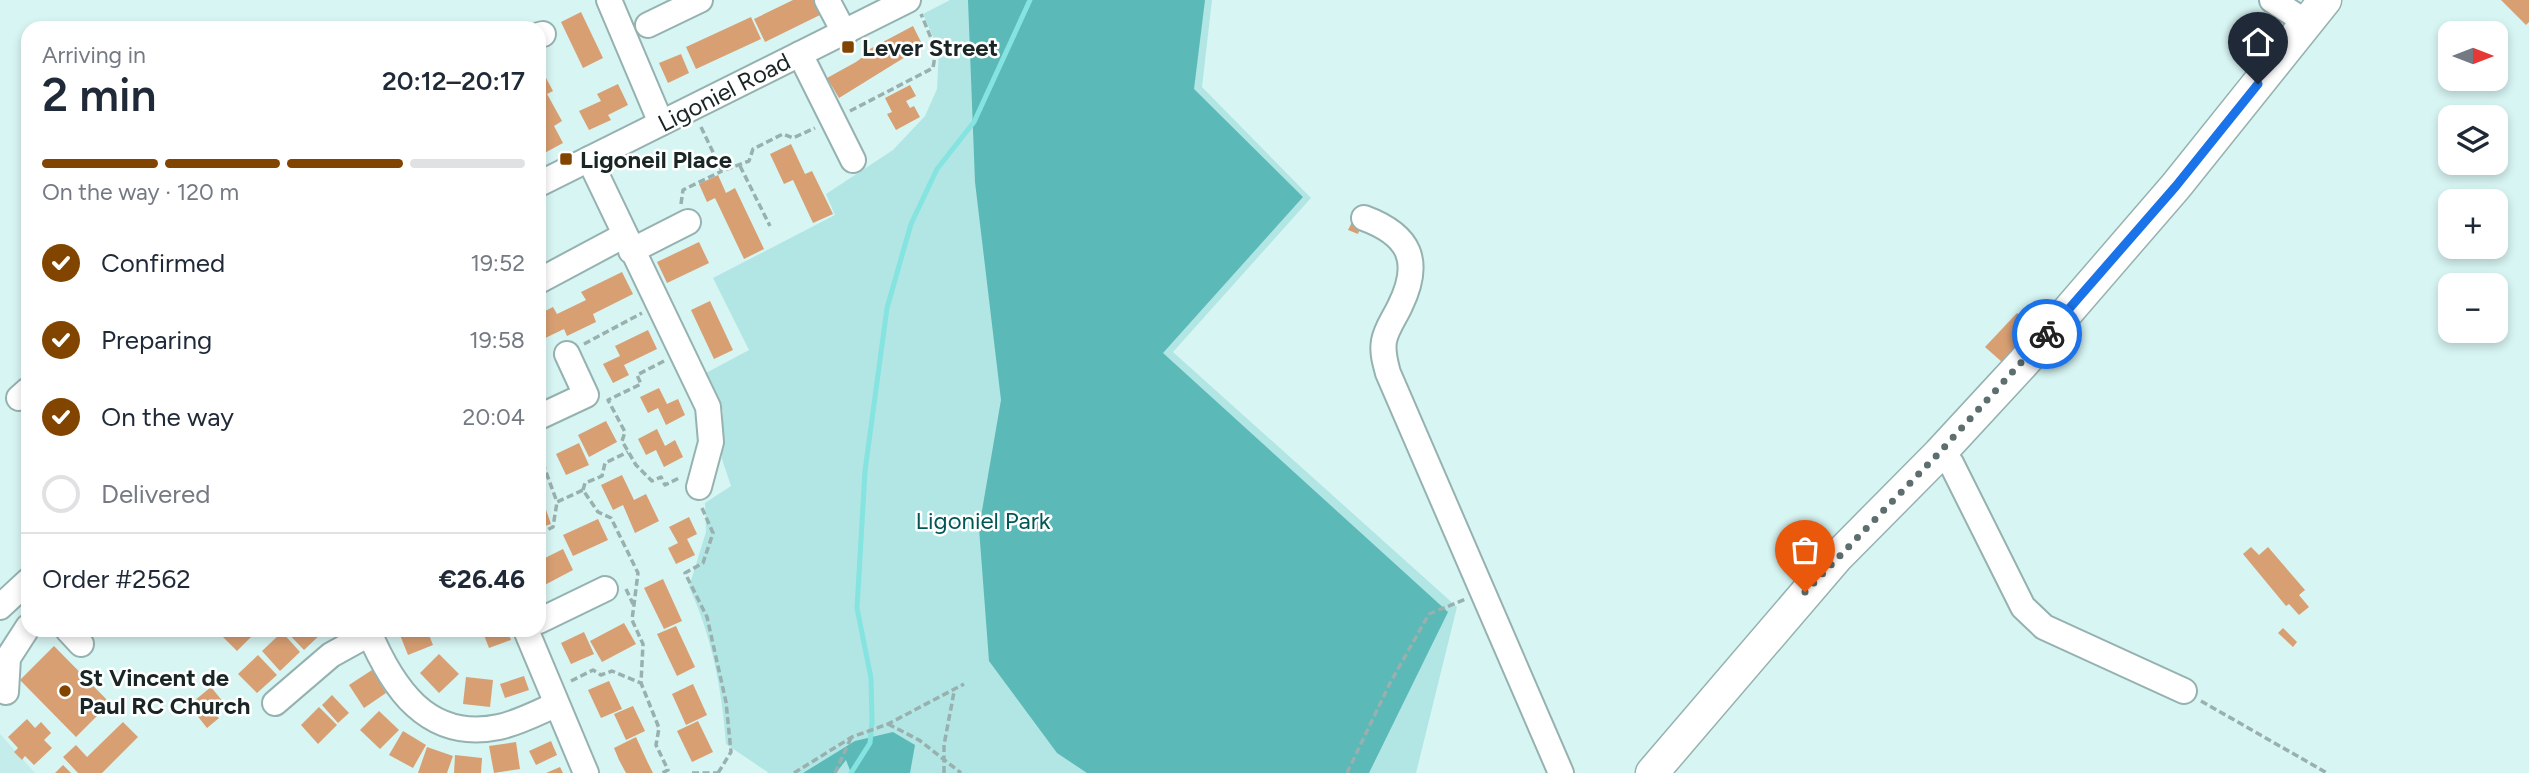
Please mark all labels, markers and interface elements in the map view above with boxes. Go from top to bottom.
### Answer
pin [2228,12.0,2288,84]
north arrow [2438,21,2508,91]
map controls [2438,21,2508,343]
icon: home [2239,23,2277,61]
place label: Lever Street [862,33,998,62]
marker: Lever Street [840,39,856,55]
text: Arriving in [42,41,146,69]
street label: Ligoniel Road [653,46,795,138]
text: 20:12–20:17 [382,65,525,97]
text: 2 min [42,67,157,123]
button: layers [2438,105,2508,175]
place label: Ligoneil Place [580,145,732,174]
marker: Ligoneil Place [558,151,574,167]
text: On the way · 120 m [42,178,239,206]
button: + [2438,189,2508,259]
icon: check [42,244,80,282]
text: Confirmed [101,247,225,279]
text: 19:52 [471,249,525,277]
button: − [2438,273,2508,343]
courier [2012,299,2082,369]
icon: bike [2028,315,2066,353]
icon: check [42,321,80,359]
text: Preparing [101,324,212,356]
text: 19:58 [469,326,525,354]
icon: check [42,398,80,436]
text: On the way [101,401,234,433]
text: 20:04 [463,403,525,431]
text: Delivered [101,478,210,510]
park label: Ligoniel Park [916,506,1051,535]
pin [1775,520,1835,592]
icon: bag [1786,531,1824,569]
text: Order #2562 [42,563,191,595]
text: €26.46 [439,563,525,595]
place label: St Vincent de Paul RC Church [79,663,250,720]
marker: St Vincent de Paul RC Church [57,683,73,699]

